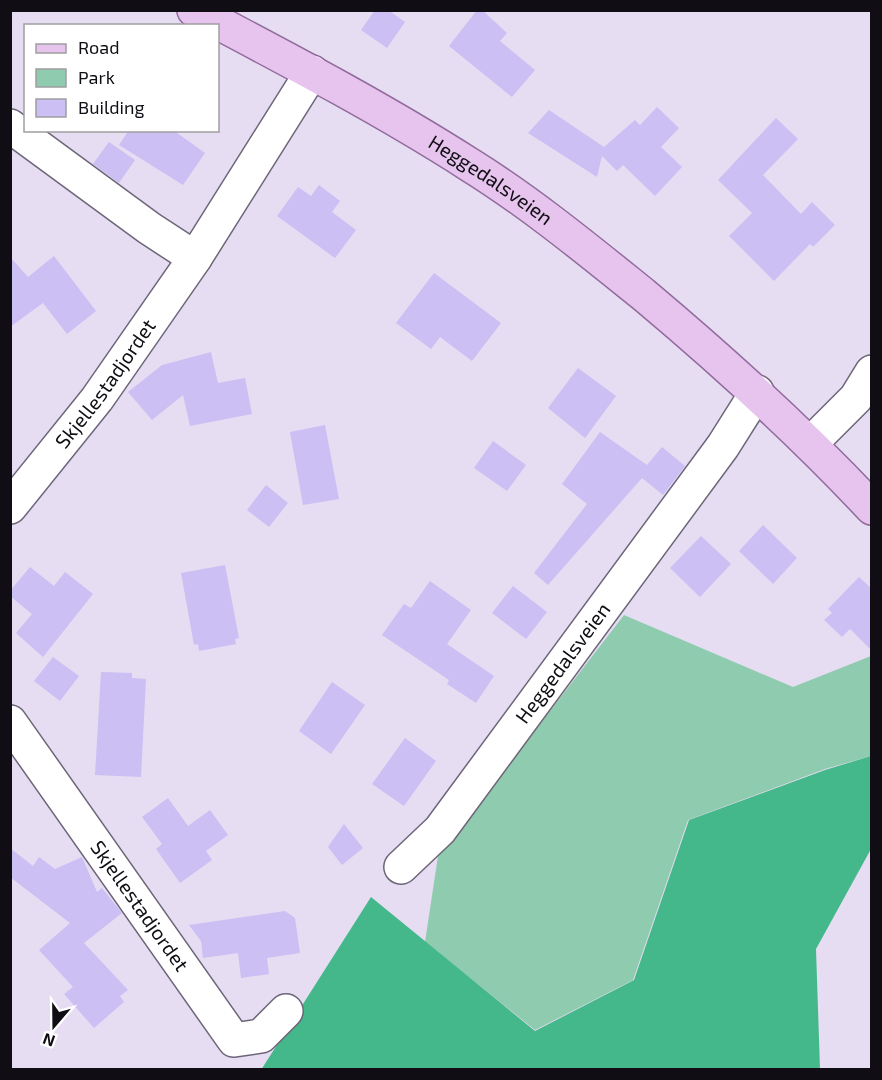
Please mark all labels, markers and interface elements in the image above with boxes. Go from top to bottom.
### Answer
legend [24,24,219,132]
text: Road [78,36,119,58]
text: Park [78,66,115,88]
text: Building [78,96,145,118]
street label: Heggedalsveien [425,129,558,229]
street label: Skjellestadjordet [49,314,160,452]
street label: Heggedalsveien [510,597,615,728]
street label: Skjellestadjordet [86,835,195,976]
north arrow [24,996,84,1056]
text: N [40,1030,57,1051]

